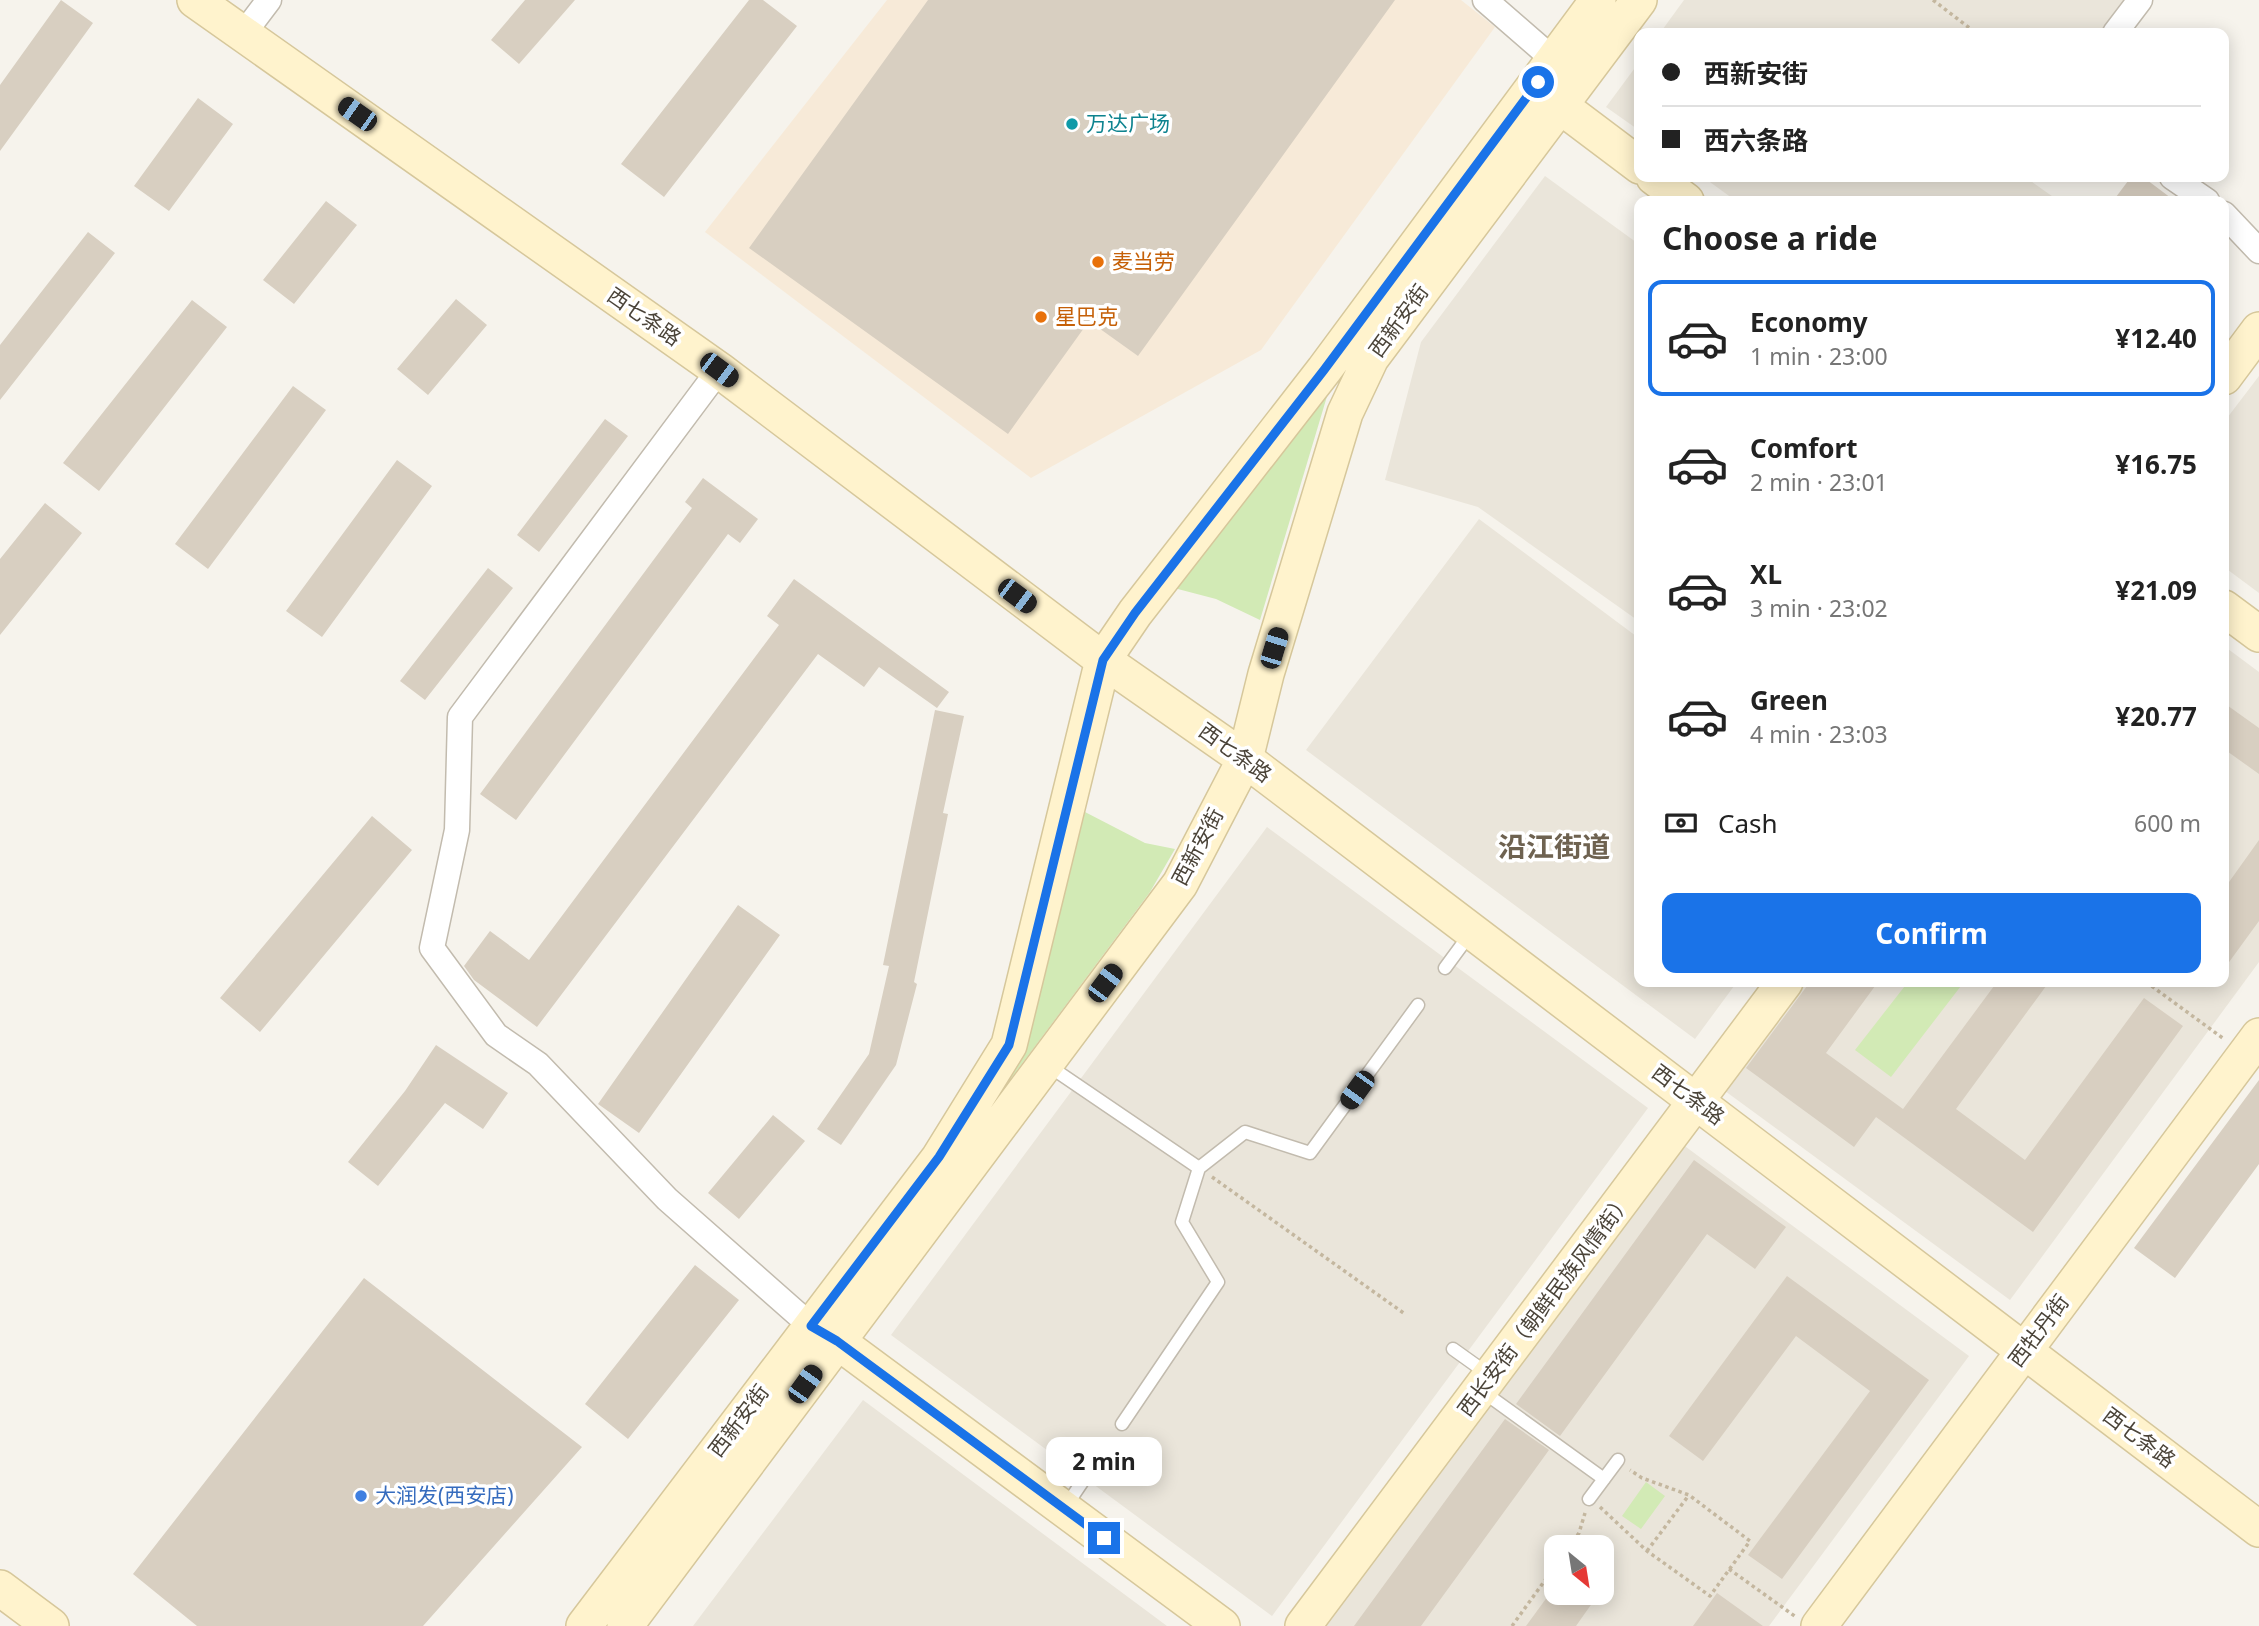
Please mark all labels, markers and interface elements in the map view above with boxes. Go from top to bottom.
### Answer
text: 西新安街 [1704,55,1808,91]
route start [1522,66,1554,98]
car [334,93,381,135]
place label: 万达广场 [1086,109,1170,137]
marker: 万达广场 [1064,116,1080,132]
text: 西六条路 [1704,122,1808,158]
text: Choose a ride [1662,216,1878,259]
place label: 麦当劳 [1112,247,1175,275]
marker: 麦当劳 [1090,254,1106,270]
street label: 西新安街 [1362,278,1434,363]
street label: 西七条路 [602,281,687,352]
place label: 星巴克 [1055,302,1118,330]
text: Economy [1750,304,1868,340]
icon: car [1666,307,1729,370]
marker: 星巴克 [1033,309,1049,325]
text: ¥12.40 [2115,320,2197,356]
text: 1 min · 23:00 [1750,340,1888,372]
car [696,349,743,391]
text: Comfort [1750,430,1858,466]
icon: car [1666,433,1729,496]
text: ¥16.75 [2115,446,2197,482]
text: 2 min · 23:01 [1750,466,1888,498]
text: XL [1750,556,1782,592]
icon: car [1666,559,1729,622]
text: ¥21.09 [2115,572,2197,608]
car [994,575,1041,617]
text: 3 min · 23:02 [1750,592,1888,624]
car [1258,625,1291,671]
text: Green [1750,682,1828,718]
icon: car [1666,685,1729,748]
text: ¥20.77 [2115,698,2197,734]
street label: 西七条路 [1193,716,1278,788]
text: 4 min · 23:03 [1750,718,1888,750]
street label: 西新安街 [1165,803,1229,890]
icon: cash [1662,804,1700,842]
text: Cash [1718,805,1778,841]
text: 600 m [2134,807,2201,839]
district label: 沿江街道 [1498,827,1610,865]
button: Confirm [1662,893,2201,973]
car [1084,960,1127,1006]
street label: 西七条路 [1647,1058,1731,1131]
car [1337,1067,1378,1113]
street label: 西长安街（朝鲜民族风情街） [1451,1187,1638,1422]
street label: 西牡丹街 [2002,1288,2075,1372]
car [785,1361,826,1407]
street label: 西新安街 [702,1378,775,1462]
street label: 西七条路 [2098,1401,2182,1474]
callout: 2 min [1046,1436,1162,1486]
text: 2 min [1072,1445,1136,1477]
place label: 大润发(西安店) [375,1481,514,1509]
marker: 大润发(西安店) [353,1488,369,1504]
route end [1088,1522,1120,1554]
north arrow [1544,1535,1614,1605]
map controls [1544,1535,1614,1605]

